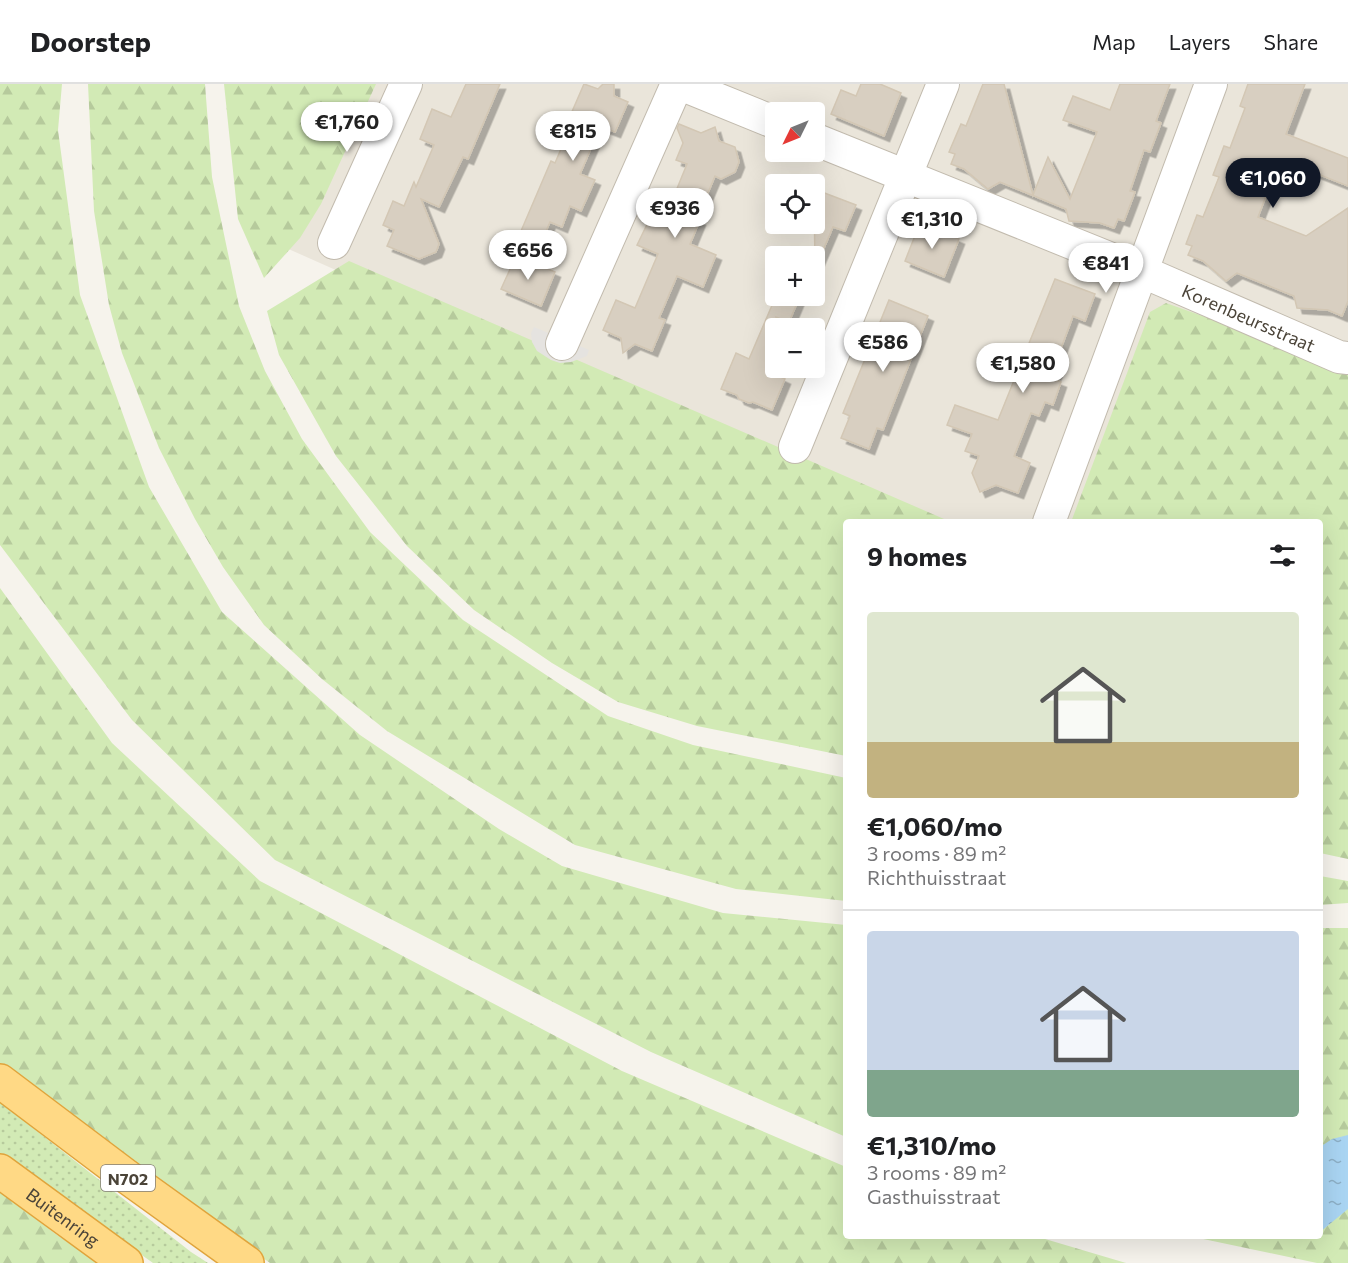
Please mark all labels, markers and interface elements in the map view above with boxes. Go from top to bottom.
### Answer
text: Doorstep [30,24,151,58]
text: Map [1092,29,1136,54]
text: Layers [1169,29,1231,54]
text: Share [1264,29,1318,54]
pin: €1,760 [298,102,396,153]
north arrow [765,102,825,162]
map controls [765,102,825,378]
text: €1,760 [315,109,379,133]
pin: €815 [537,111,609,162]
text: €815 [549,118,597,142]
pin: €1,060 [1224,158,1322,209]
text: €1,060 [1240,165,1306,189]
button: locate [765,174,825,234]
pin: €936 [639,188,711,239]
text: €936 [650,195,700,219]
pin: €1,310 [883,199,981,250]
text: €1,310 [901,206,963,230]
pin: €656 [492,230,564,281]
text: €656 [503,237,553,261]
pin: €841 [1070,243,1142,294]
button: + [765,246,825,306]
text: €841 [1082,250,1130,274]
street label: Korenbeursstraat [1179,279,1319,356]
button: − [765,318,825,378]
pin: €586 [847,322,919,373]
text: €586 [858,329,908,353]
pin: €1,580 [974,343,1072,394]
text: €1,580 [990,350,1056,374]
icon: filters [1266,539,1299,572]
text: 9 homes [867,540,967,571]
icon: home [1029,651,1137,759]
text: €1,060/mo [867,810,1002,841]
text: 3 rooms · 89 m² [867,841,1006,865]
text: Richthuisstraat [867,865,1006,889]
icon: home [1029,970,1137,1078]
text: €1,310/mo [867,1129,996,1160]
text: 3 rooms · 89 m² [867,1160,1006,1184]
road number: N702 [101,1165,155,1191]
street label: Buitenring [22,1183,104,1251]
text: Gasthuisstraat [867,1184,1000,1208]

